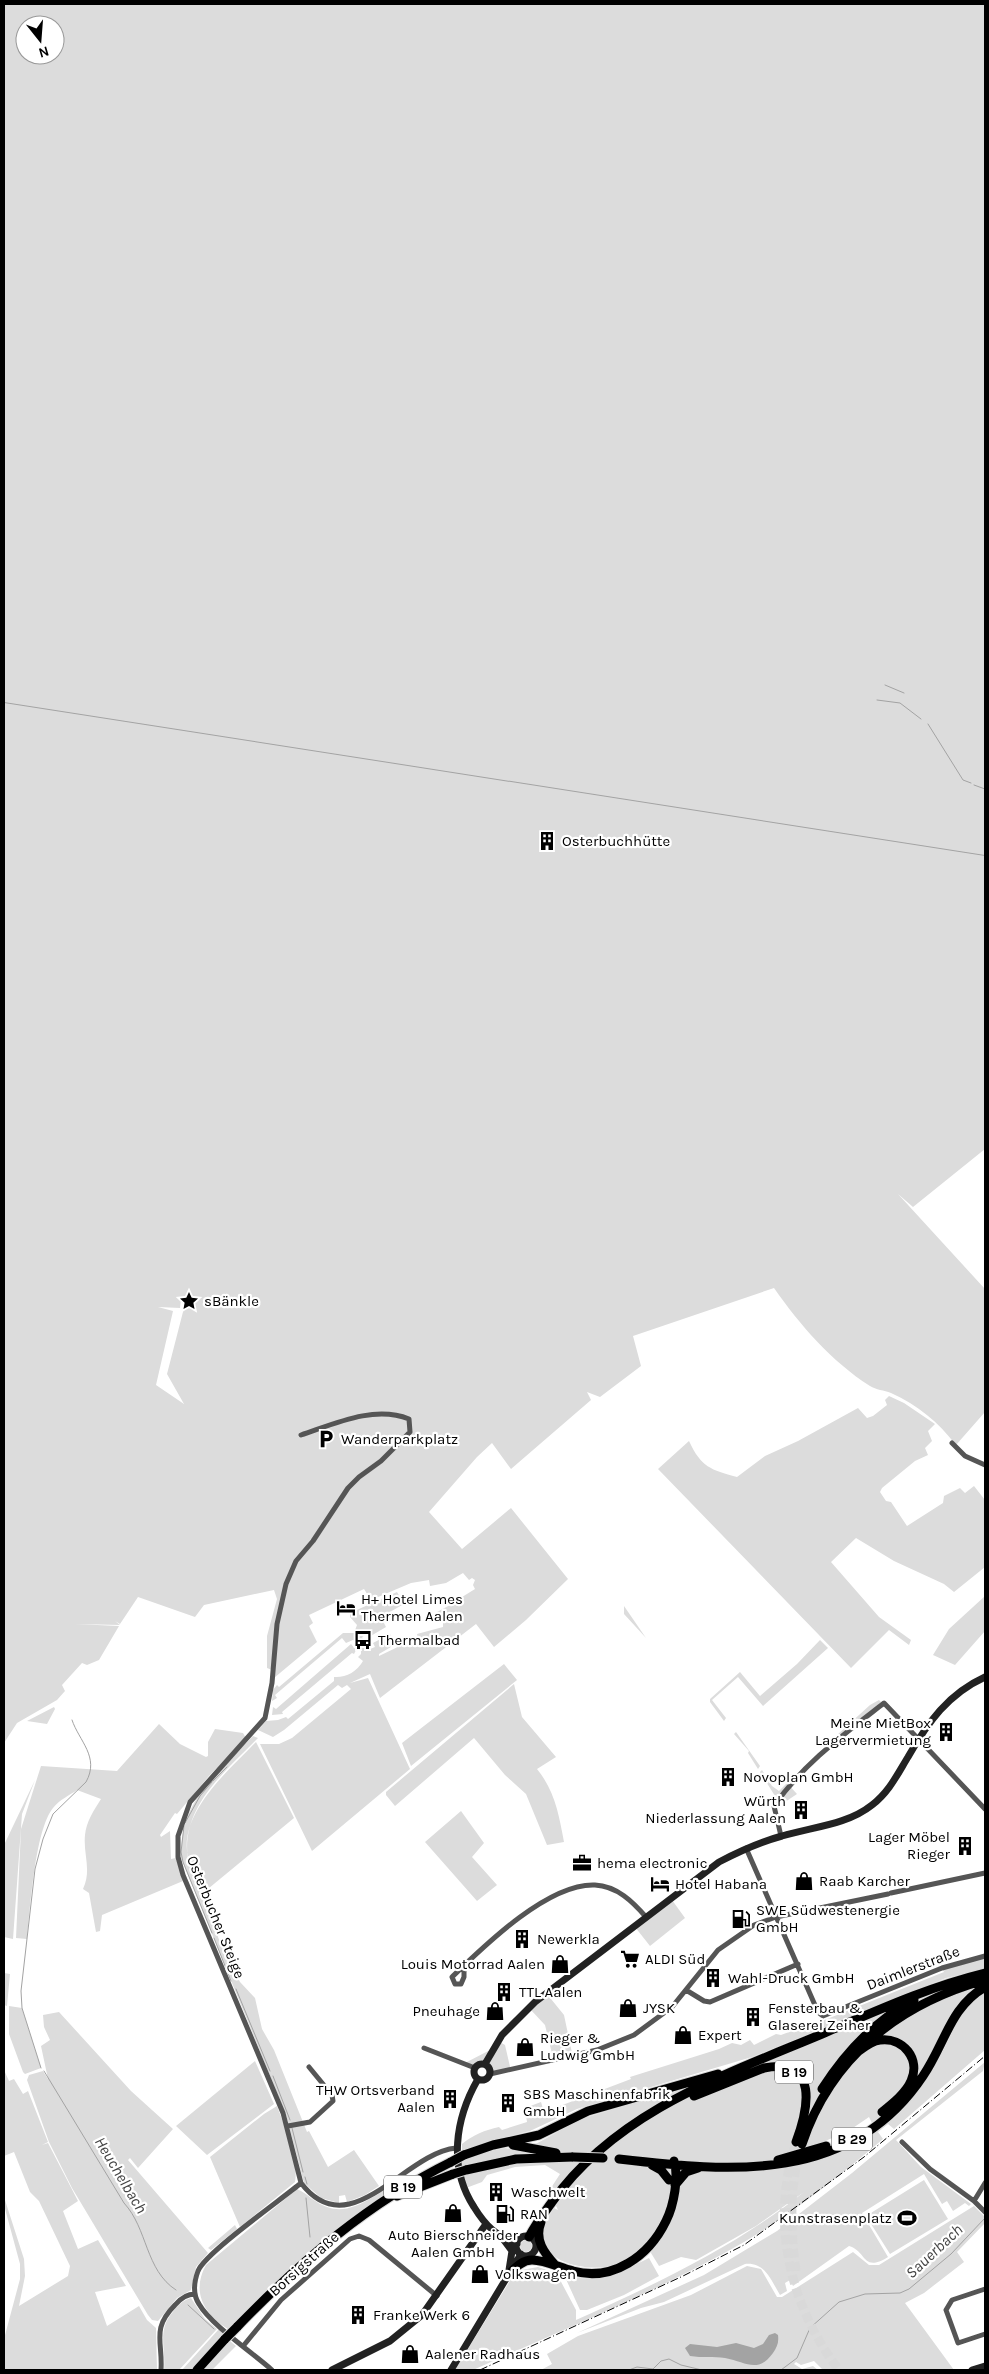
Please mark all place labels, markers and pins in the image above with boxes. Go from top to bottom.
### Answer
building icon: Osterbuchhütte [536,830,558,852]
place label: Osterbuchhütte [562,832,670,850]
place icon: sBänkle [178,1290,200,1312]
place label: sBänkle [204,1292,259,1310]
parking icon: Wanderparkplatz [315,1428,337,1450]
place label: Wanderparkplatz [341,1430,458,1448]
place label: H+ Hotel Limes Thermen Aalen [361,1590,463,1625]
hotel icon: H+ Hotel Limes Thermen Aalen [335,1597,357,1619]
bus stop icon: Thermalbad [352,1629,374,1651]
place label: Thermalbad [378,1631,460,1649]
place label: Meine MietBox Lagervermietung [815,1714,932,1749]
building icon: Meine MietBox Lagervermietung [935,1721,957,1743]
building icon: Novoplan GmbH [717,1766,739,1788]
place label: Novoplan GmbH [743,1768,854,1786]
place label: Würth Niederlassung Aalen [645,1792,786,1827]
building icon: Würth Niederlassung Aalen [790,1799,812,1821]
place label: Lager Möbel Rieger [868,1828,951,1863]
building icon: Lager Möbel Rieger [954,1835,976,1857]
office icon: hema electronic [571,1852,593,1874]
place label: hema electronic [597,1854,707,1872]
shop icon: Raab Karcher [793,1870,815,1892]
place label: Raab Karcher [819,1872,910,1890]
hotel icon: Hotel Habana [649,1873,671,1895]
place label: Hotel Habana [675,1875,767,1893]
place label: SWE Südwestenergie GmbH [756,1901,900,1936]
fuel station icon: SWE Südwestenergie GmbH [730,1908,752,1930]
building icon: Newerkla [511,1928,533,1950]
place label: Newerkla [537,1930,600,1948]
supermarket icon: ALDI Süd [619,1948,641,1970]
place label: ALDI Süd [645,1950,705,1968]
shop icon: Louis Motorrad Aalen [549,1953,571,1975]
place label: Louis Motorrad Aalen [401,1955,545,1973]
building icon: Wahl-Druck GmbH [702,1967,724,1989]
place label: Wahl-Druck GmbH [728,1969,854,1987]
building icon: TTL Aalen [493,1981,515,2003]
place label: TTL Aalen [519,1983,582,2001]
shop icon: JYSK [617,1997,639,2019]
place label: JYSK [643,1999,675,2017]
place label: Fensterbau & Glaserei Zeiher [768,1999,871,2034]
shop icon: Pneuhage [484,2000,506,2022]
place label: Pneuhage [412,2002,480,2020]
building icon: Fensterbau & Glaserei Zeiher [742,2006,764,2028]
shop icon: Expert [672,2024,694,2046]
place label: Expert [698,2026,742,2044]
place label: Rieger & Ludwig GmbH [540,2029,635,2064]
shop icon: Rieger & Ludwig GmbH [514,2036,536,2058]
place label: THW Ortsverband Aalen [316,2081,435,2116]
place label: SBS Maschinenfabrik GmbH [523,2085,671,2120]
building icon: THW Ortsverband Aalen [439,2088,461,2110]
building icon: SBS Maschinenfabrik GmbH [497,2092,519,2114]
building icon: Waschwelt [485,2181,507,2203]
place label: Waschwelt [511,2183,586,2201]
shop icon: Auto Bierschneider Aalen GmbH [442,2202,464,2224]
fuel station icon: RAN [494,2203,516,2225]
place label: RAN [520,2205,548,2223]
sports icon: Kunstrasenplatz [896,2207,918,2229]
place label: Kunstrasenplatz [779,2209,892,2227]
place label: Auto Bierschneider Aalen GmbH [388,2226,519,2261]
shop icon: Volkswagen [469,2263,491,2285]
place label: Volkswagen [495,2265,576,2283]
building icon: Franke Werk 6 [347,2304,369,2326]
place label: Franke Werk 6 [373,2306,470,2324]
shop icon: Aalener Radhaus [399,2343,421,2365]
place label: Aalener Radhaus [425,2345,540,2363]

